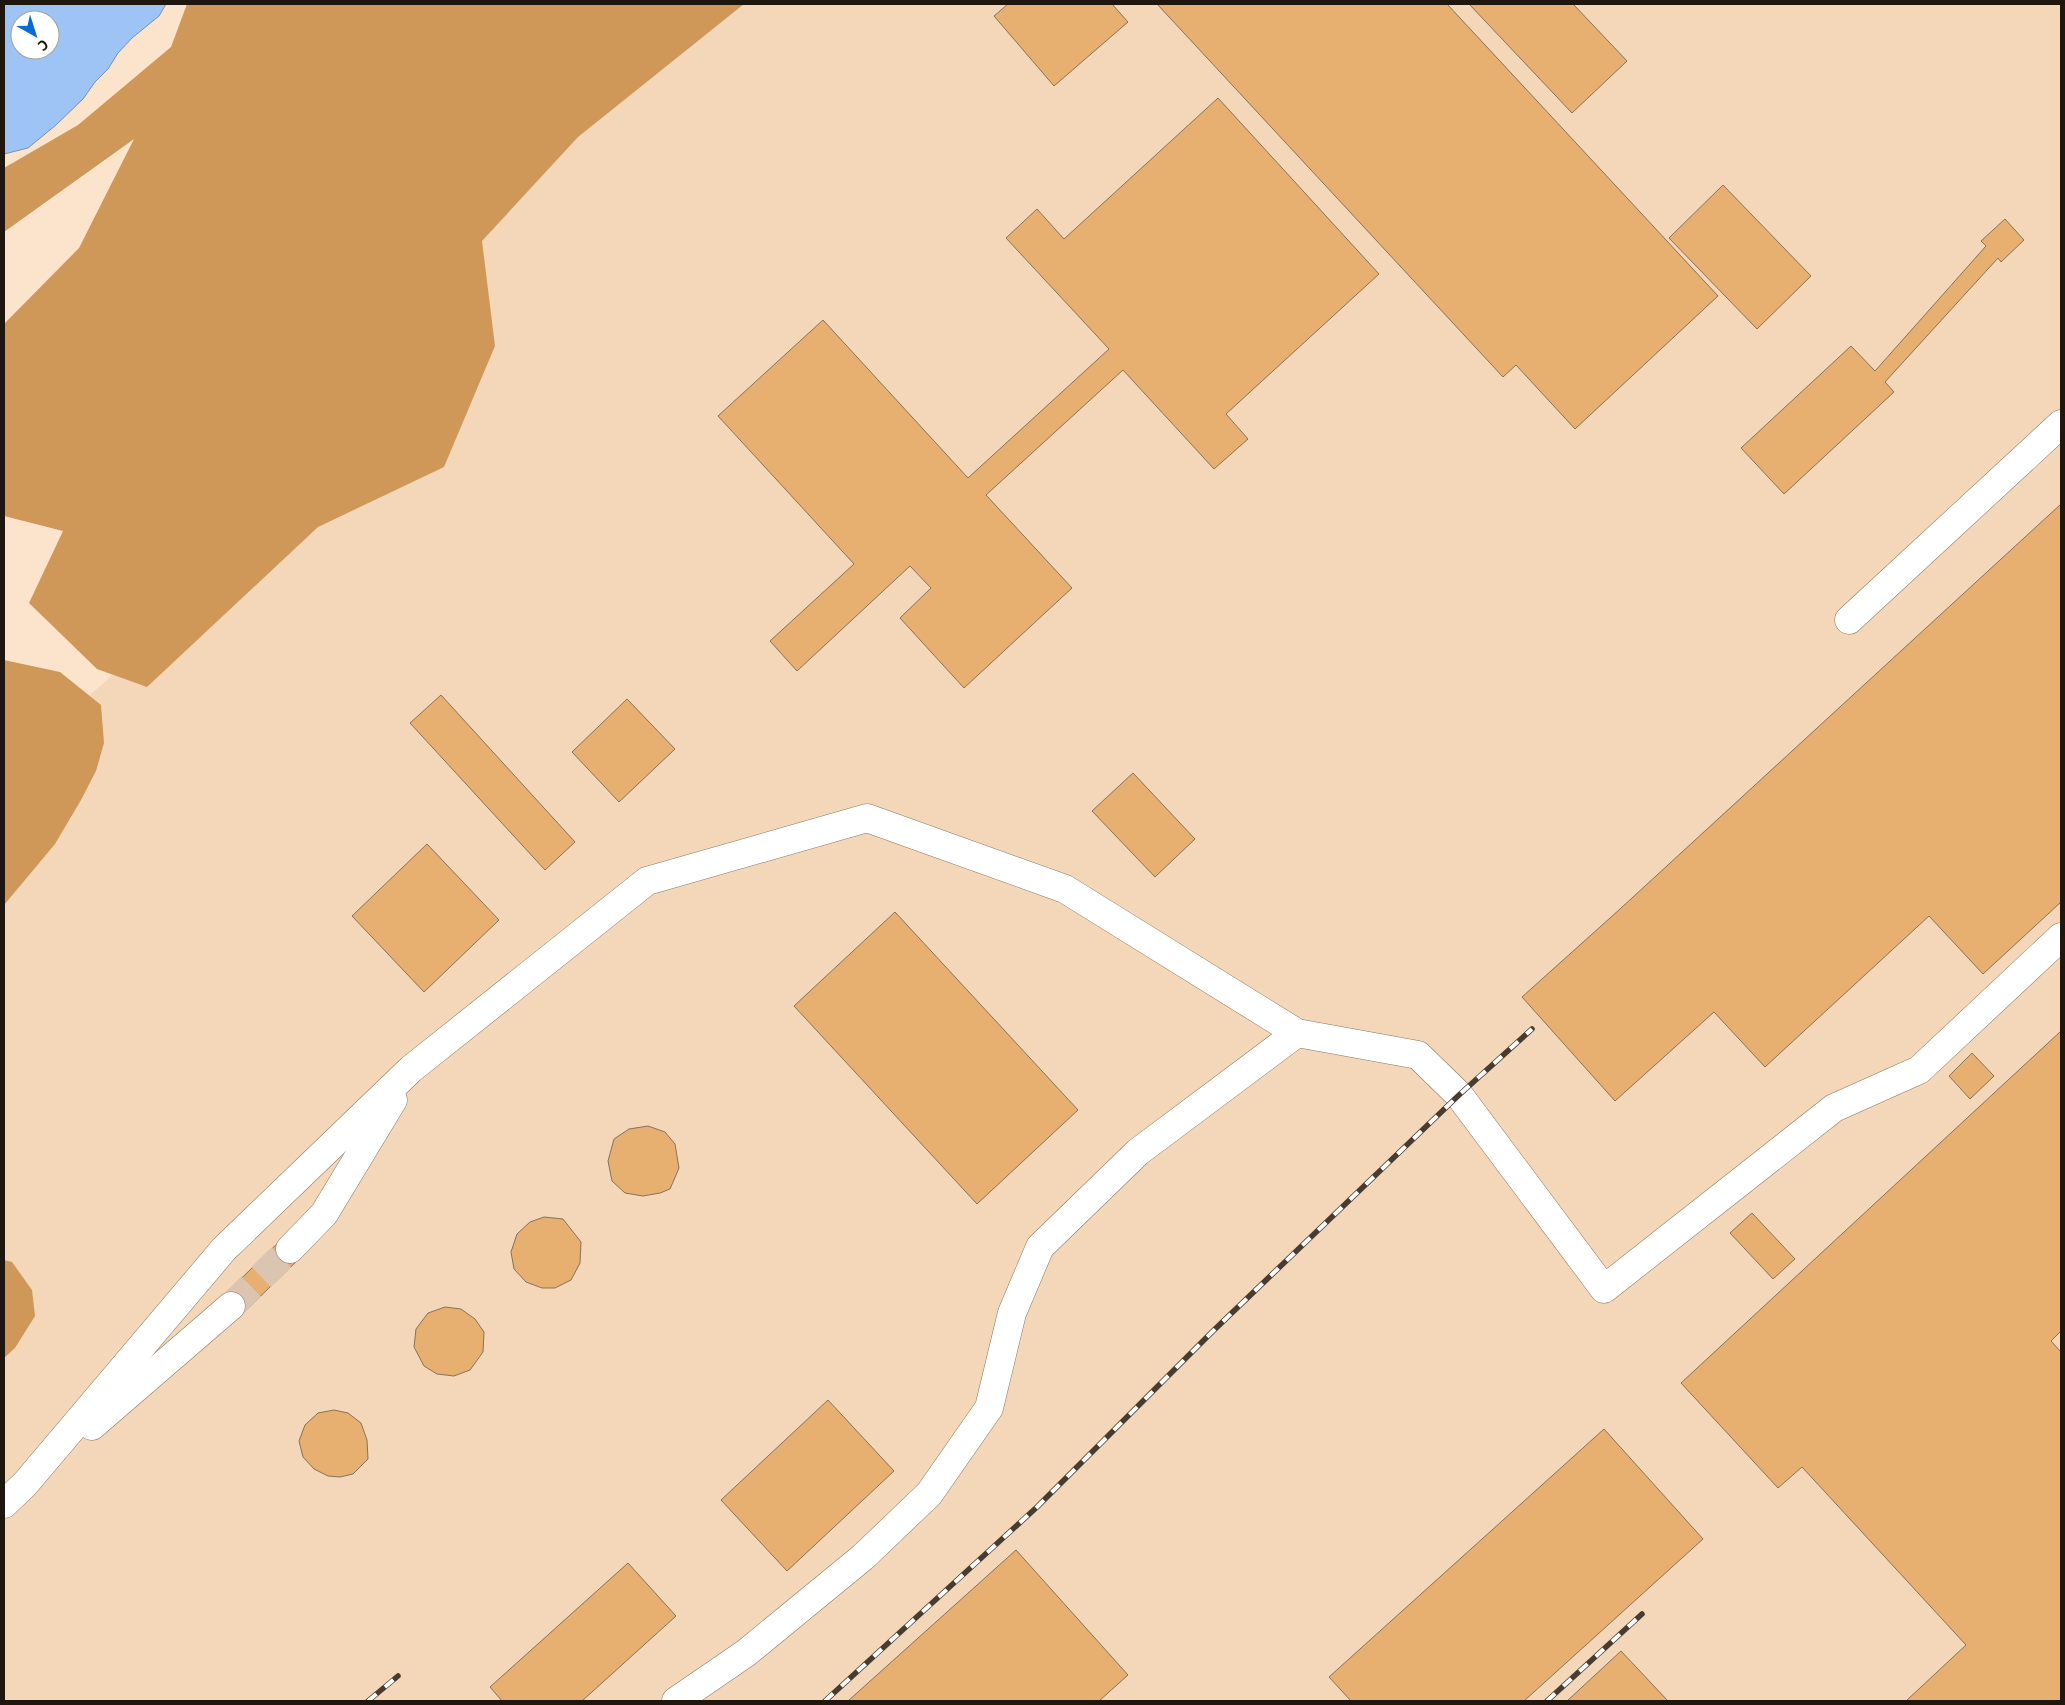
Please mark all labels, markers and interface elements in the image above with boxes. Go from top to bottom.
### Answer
north arrow [10,10,60,60]
text: С [34,35,53,56]

